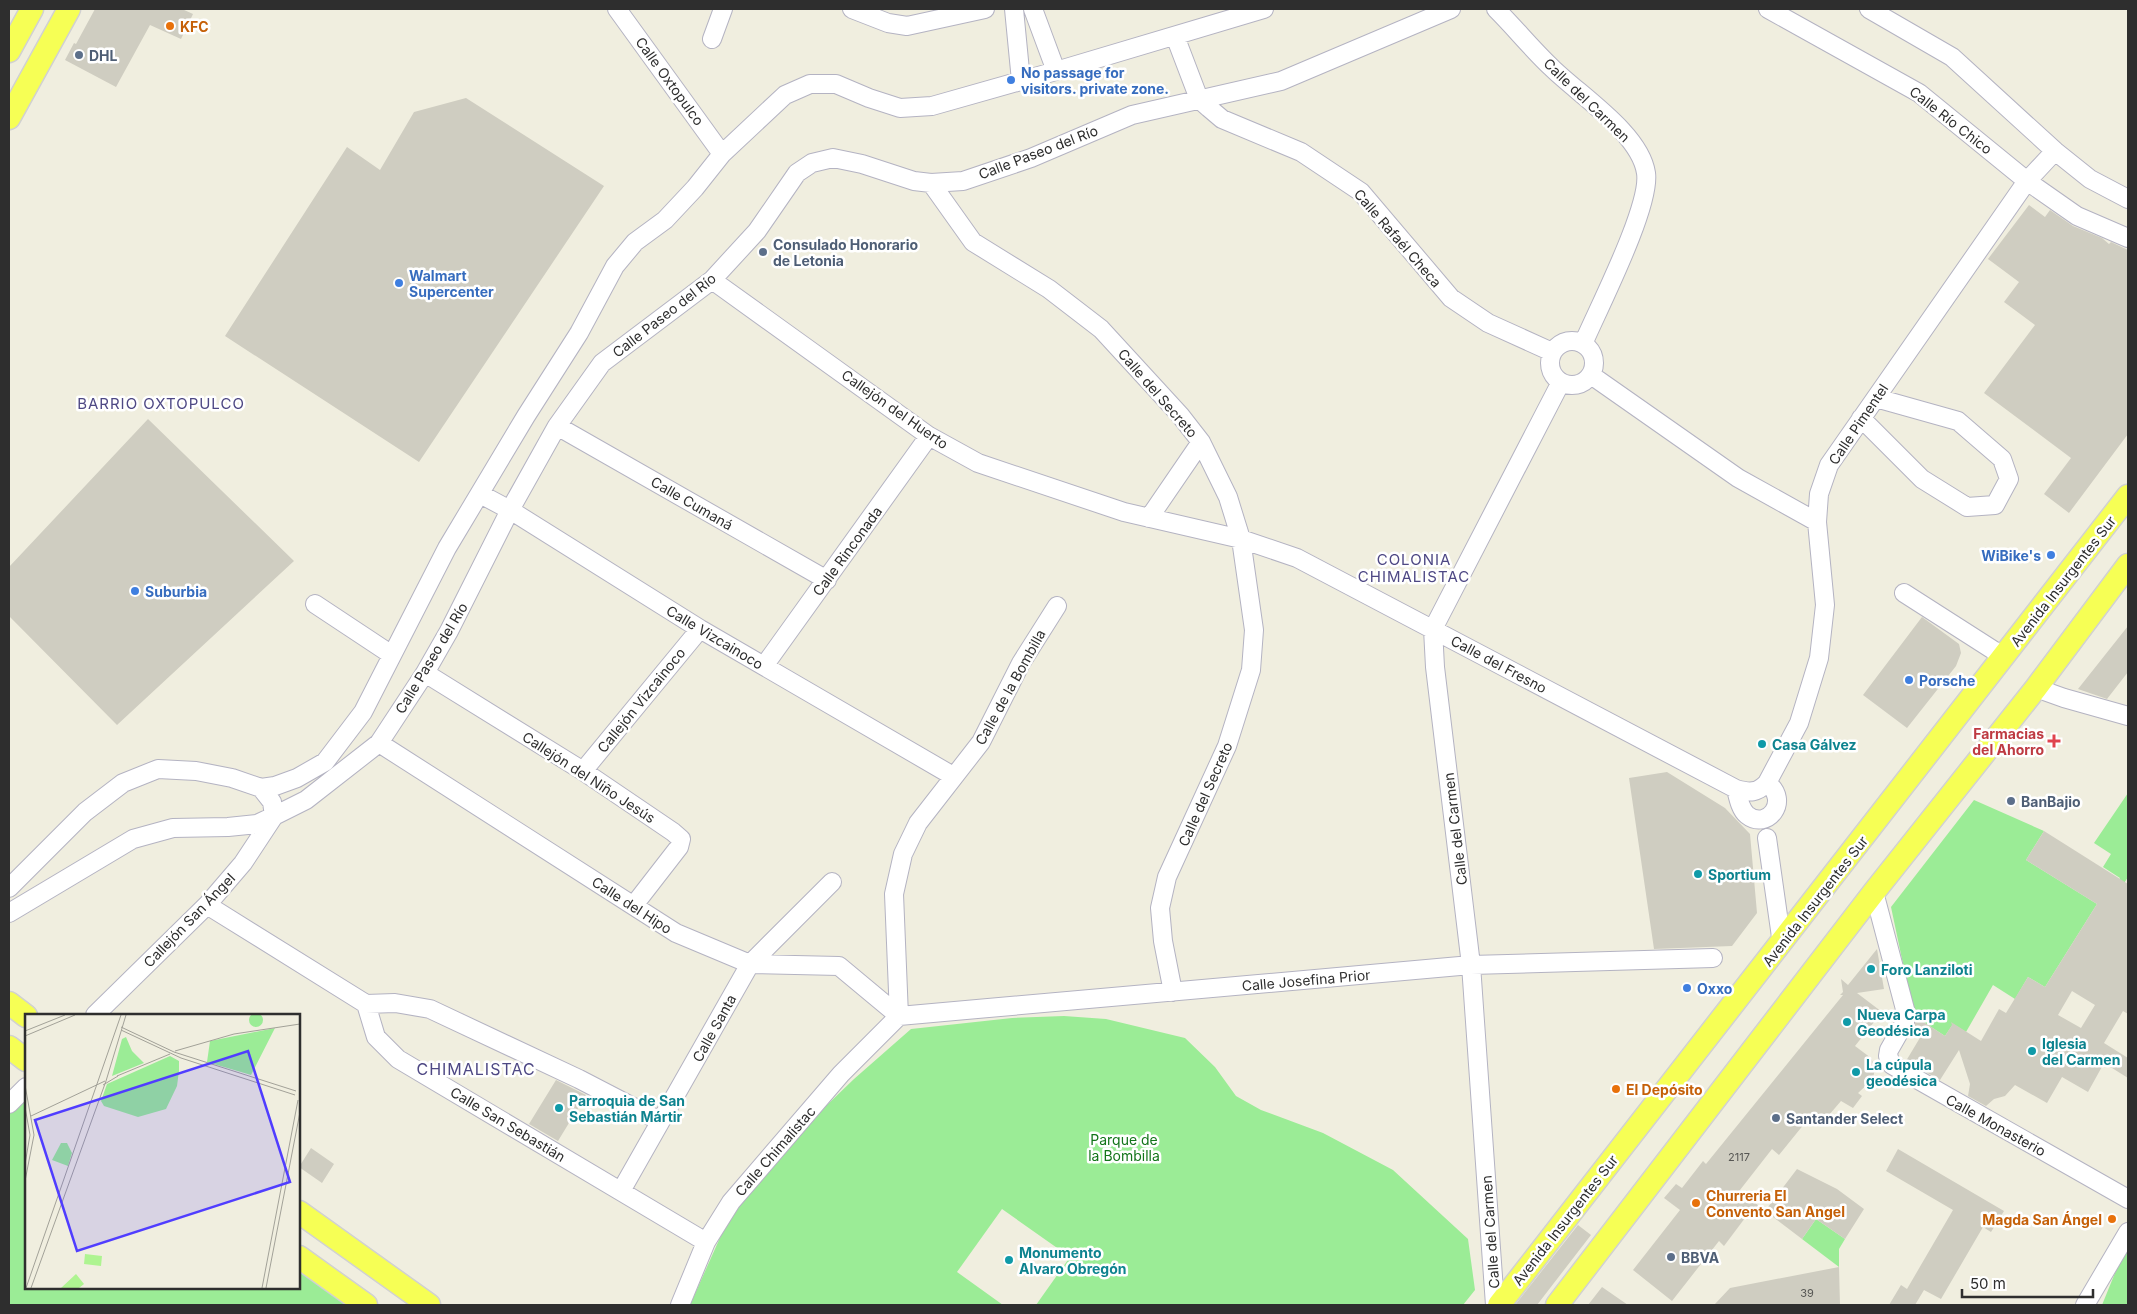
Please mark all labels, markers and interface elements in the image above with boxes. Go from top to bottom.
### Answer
place label: KFC [180,18,209,35]
marker: KFC [164,20,176,32]
street label: Calle Oxtopulco [632,34,708,128]
place label: DHL [89,47,118,64]
marker: DHL [73,49,85,61]
street label: Calle del Carmen [1540,55,1634,145]
place label: No passage for visitors. private zone. [1021,64,1169,97]
marker: No passage for visitors. private zone. [1005,74,1017,86]
street label: Calle Río Chico [1906,83,1996,157]
street label: Calle Paseo del Río [976,121,1100,183]
street label: Calle Rafaél Checa [1351,185,1445,291]
place label: Consulado Honorario de Letonia [773,236,918,269]
marker: Consulado Honorario de Letonia [757,246,769,258]
place label: Walmart Supercenter [409,267,494,300]
street label: Calle Paseo del Río [609,269,719,361]
marker: Walmart Supercenter [393,277,405,289]
street label: Calle del Secreto [1115,345,1201,441]
street label: Callejón del Huerto [838,366,952,452]
street label: Calle Pimentel [1825,380,1891,468]
district label: BARRIO OXTOPULCO [77,394,245,413]
street label: Calle Cumaná [648,473,736,533]
street label: Calle Rinconada [809,503,885,599]
street label: Avenida Insurgentes Sur [2007,512,2119,650]
place label: WiBike's [1981,547,2041,564]
marker: WiBike's [2045,549,2057,561]
district label: COLONIA CHIMALISTAC [1358,550,1470,586]
place label: Suburbia [145,583,207,600]
marker: Suburbia [129,585,141,597]
street label: Calle Paseo del Río [391,599,471,717]
street label: Calle Vizcainoco [663,601,767,673]
street label: Calle de la Bombilla [971,626,1049,748]
street label: Calle del Fresno [1448,632,1550,696]
street label: Callejón Vizcainoco [593,644,689,756]
place label: Porsche [1919,672,1975,689]
marker: Porsche [1903,674,1915,686]
place label: Farmacias del Ahorro [1972,725,2044,758]
street label: Callejón del Niño Jesús [519,728,659,826]
marker: Farmacias del Ahorro [2048,735,2060,747]
place label: Casa Gálvez [1772,736,1857,753]
marker: Casa Gálvez [1756,738,1768,750]
street label: Calle del Secreto [1174,739,1236,849]
street label: Calle del Carmen [1440,772,1470,886]
place label: BanBajio [2021,793,2081,810]
marker: BanBajio [2005,795,2017,807]
street label: Avenida Insurgentes Sur [1759,832,1871,970]
place label: Sportium [1708,866,1771,883]
marker: Sportium [1692,868,1704,880]
street label: Callejón San Ángel [140,869,238,971]
street label: Calle del Hipo [589,873,675,937]
place label: Foro Lanziloti [1881,961,1973,978]
marker: Foro Lanziloti [1865,963,1877,975]
street label: Calle Josefina Prior [1241,966,1371,994]
place label: Oxxo [1697,980,1733,997]
marker: Oxxo [1681,982,1693,994]
street label: Calle Santa [688,991,740,1065]
place label: Nueva Carpa Geodésica [1857,1006,1946,1039]
inset map [25,1014,300,1289]
marker: Nueva Carpa Geodésica [1841,1016,1853,1028]
place label: Iglesia del Carmen [2042,1035,2120,1068]
marker: Iglesia del Carmen [2026,1045,2038,1057]
place label: La cúpula geodésica [1866,1056,1937,1089]
district label: CHIMALISTAC [416,1059,536,1079]
marker: La cúpula geodésica [1850,1066,1862,1078]
place label: El Depósito [1626,1081,1703,1098]
street label: Calle San Sebastián [447,1083,569,1165]
marker: El Depósito [1610,1083,1622,1095]
street label: Calle Monasterio [1943,1091,2049,1159]
place label: Parroquia de San Sebastián Mártir [569,1092,685,1125]
marker: Parroquia de San Sebastián Mártir [553,1102,565,1114]
street label: Calle Chimalistac [731,1103,819,1199]
place label: Santander Select [1786,1110,1903,1127]
marker: Santander Select [1770,1112,1782,1124]
park label: Parque de la Bombilla [1088,1131,1160,1164]
house number: 2117 [1728,1150,1750,1164]
street label: Avenida Insurgentes Sur [1509,1151,1621,1289]
street label: Calle del Carmen [1478,1175,1502,1289]
place label: Churreria El Convento San Angel [1706,1187,1845,1220]
marker: Churreria El Convento San Angel [1690,1197,1702,1209]
place label: Magda San Ángel [1982,1210,2102,1228]
marker: Magda San Ángel [2106,1213,2118,1225]
place label: Monumento Alvaro Obregón [1019,1244,1127,1277]
place label: BBVA [1681,1249,1720,1266]
marker: BBVA [1665,1251,1677,1263]
marker: Monumento Alvaro Obregón [1003,1254,1015,1266]
scale bar [1962,1266,2093,1298]
text: 50 m [1970,1274,2006,1293]
house number: 39 [1800,1286,1814,1300]

